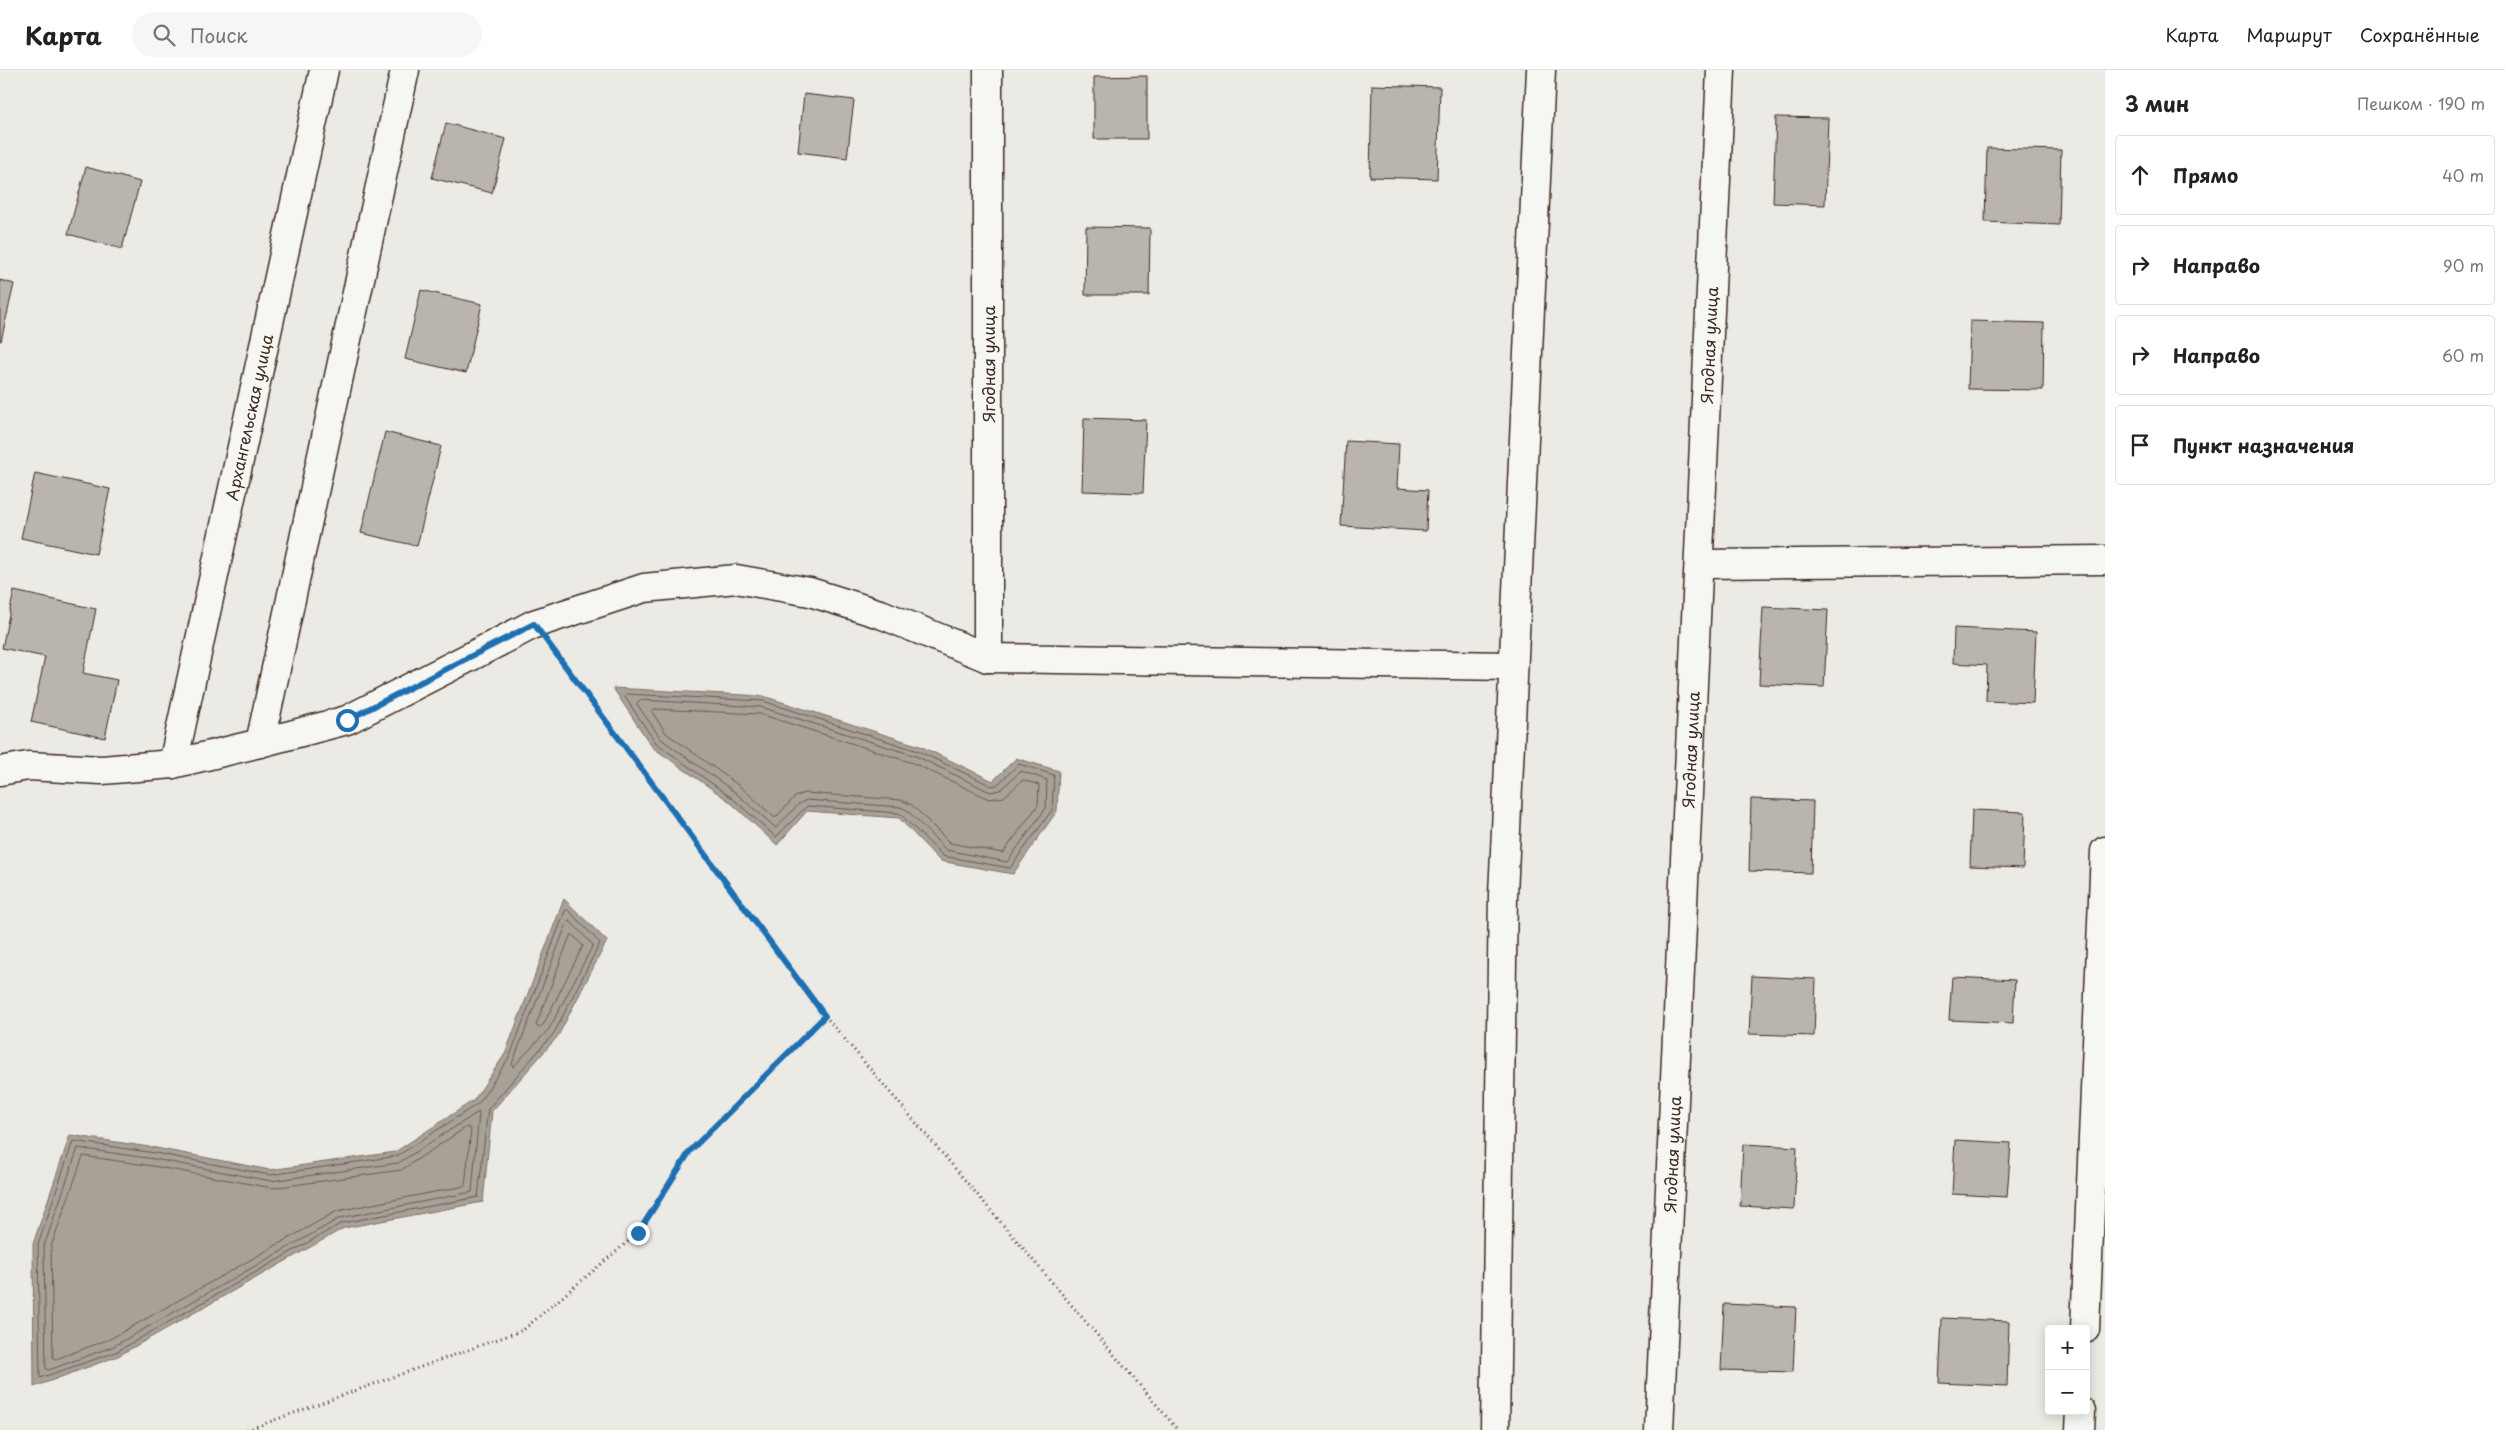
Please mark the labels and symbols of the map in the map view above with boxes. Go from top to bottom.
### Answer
street label: Ягодная улица [1694,286,1723,404]
street label: Ягодная улица [976,306,1000,422]
street label: Архангельская улица [219,332,278,503]
street label: Ягодная улица [1675,691,1705,809]
route start [336,709,359,732]
street label: Ягодная улица [1657,1095,1686,1213]
route end [627,1222,650,1245]

